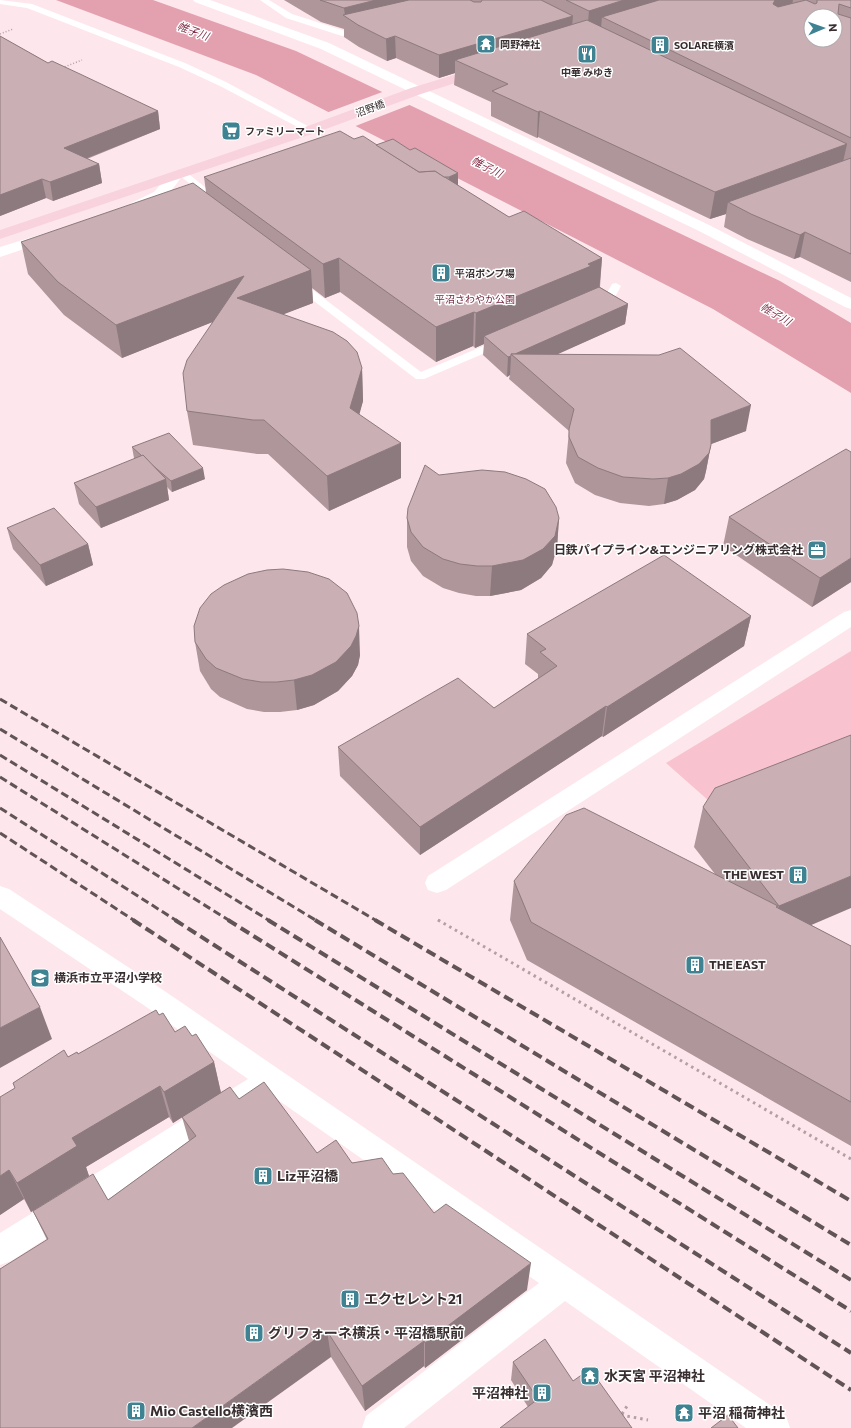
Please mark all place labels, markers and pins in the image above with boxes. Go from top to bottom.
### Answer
temple icon: 岡野神社 [475,33,497,55]
building icon: SOLARE横濱 [649,34,671,56]
place label: 岡野神社 [500,38,541,50]
place label: SOLARE横濱 [674,39,734,51]
restaurant icon: 中華 みゆき [576,43,598,65]
place label: 中華 みゆき [561,66,613,78]
supermarket icon: ファミリーマート [220,120,242,142]
place label: ファミリーマート [245,125,325,137]
building icon: 平沼ポンプ場 [430,262,452,284]
place label: 平沼ポンプ場 [455,267,515,279]
office icon: 日鉄パイプライン&エンジニアリング株式会社 [806,539,828,561]
place label: 日鉄パイプライン&エンジニアリング株式会社 [554,542,803,556]
building icon: THE WEST [787,864,809,886]
place label: THE WEST [723,867,784,881]
building icon: THE EAST [684,954,706,976]
place label: THE EAST [709,957,766,971]
school or university icon: 横浜市立平沼小学校 [29,967,51,989]
place label: 横浜市立平沼小学校 [54,970,162,984]
building icon: Liz平沼橋 [252,1165,274,1187]
place label: Liz平沼橋 [277,1167,338,1184]
building icon: エクセレント21 [339,1288,361,1310]
place label: エクセレント21 [364,1290,462,1307]
building icon: グリフォーネ横浜・平沼橋駅前 [243,1322,265,1344]
place label: グリフォーネ横浜・平沼橋駅前 [268,1324,464,1341]
temple icon: 水天宮 平沼神社 [579,1365,601,1387]
place label: 水天宮 平沼神社 [604,1367,705,1384]
building icon: 平沼神社 [531,1382,553,1404]
place label: 平沼神社 [472,1384,528,1401]
building icon: Mio Castello横濱西 [125,1400,147,1422]
place label: Mio Castello横濱西 [150,1402,273,1419]
temple icon: 平沼 稲荷神社 [673,1402,695,1424]
place label: 平沼 稲荷神社 [698,1404,785,1421]

